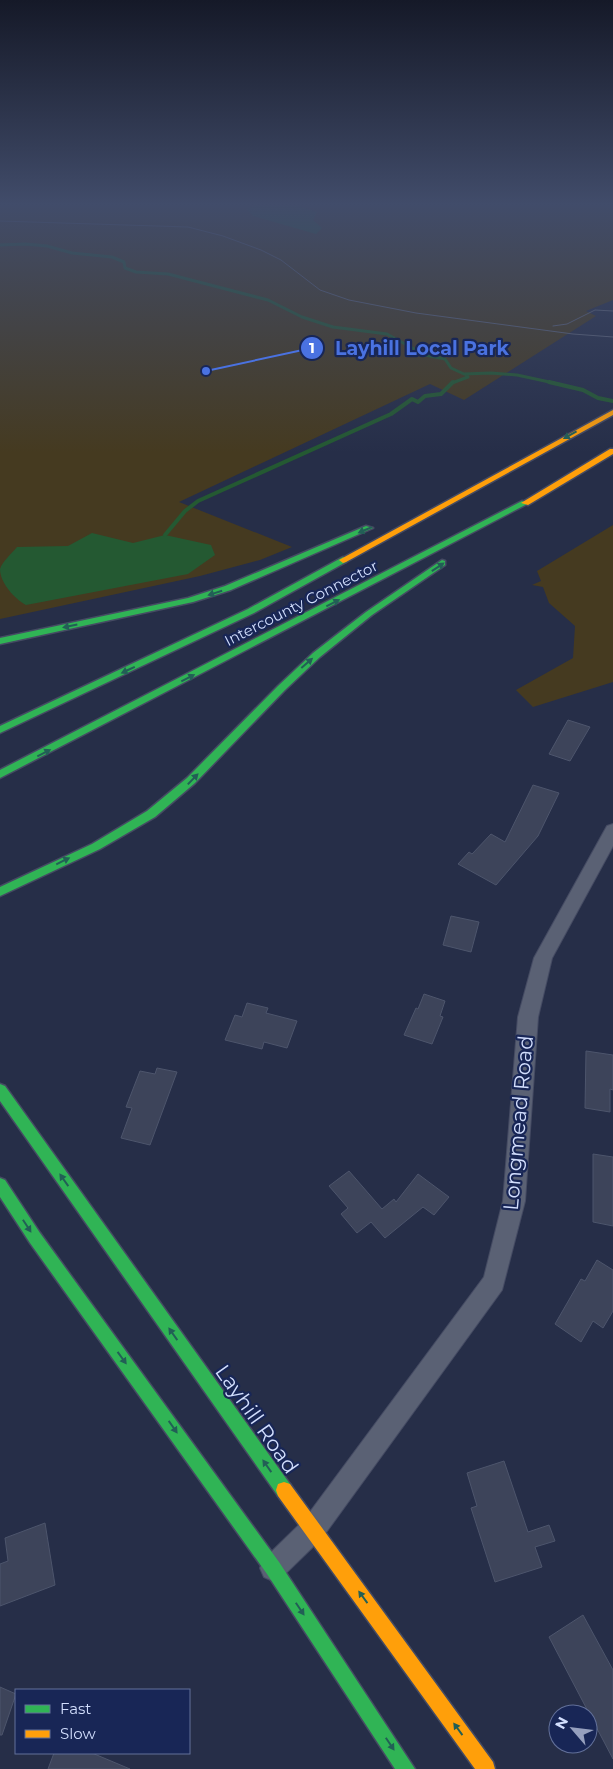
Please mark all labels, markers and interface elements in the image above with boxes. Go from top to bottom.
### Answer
callout: Layhill Local Park [300,331,519,365]
text: Layhill Local Park [335,337,510,360]
text: 1 [309,338,315,357]
one-way arrow [563,431,578,439]
one-way arrow [358,527,372,535]
street label: Intercounty Connector [221,556,381,650]
one-way arrow [431,562,444,571]
one-way arrow [207,589,222,597]
one-way arrow [325,599,340,607]
one-way arrow [63,622,78,630]
one-way arrow [301,658,314,669]
one-way arrow [120,666,135,674]
one-way arrow [181,674,196,682]
one-way arrow [37,749,51,757]
one-way arrow [187,773,199,785]
one-way arrow [55,857,70,866]
street label: Longmead Road [498,1034,538,1212]
one-way arrow [59,1174,69,1187]
one-way arrow [22,1219,31,1233]
one-way arrow [168,1327,178,1340]
one-way arrow [117,1351,127,1365]
street label: Layhill Road [210,1360,304,1478]
one-way arrow [168,1421,178,1434]
one-way arrow [262,1459,272,1473]
one-way arrow [358,1591,368,1604]
one-way arrow [295,1602,305,1615]
legend [15,1689,190,1754]
text: Fast [60,1699,91,1718]
north arrow [548,1704,598,1754]
text: N [551,1714,572,1732]
one-way arrow [453,1723,463,1736]
text: Slow [60,1724,96,1743]
one-way arrow [385,1737,395,1751]

